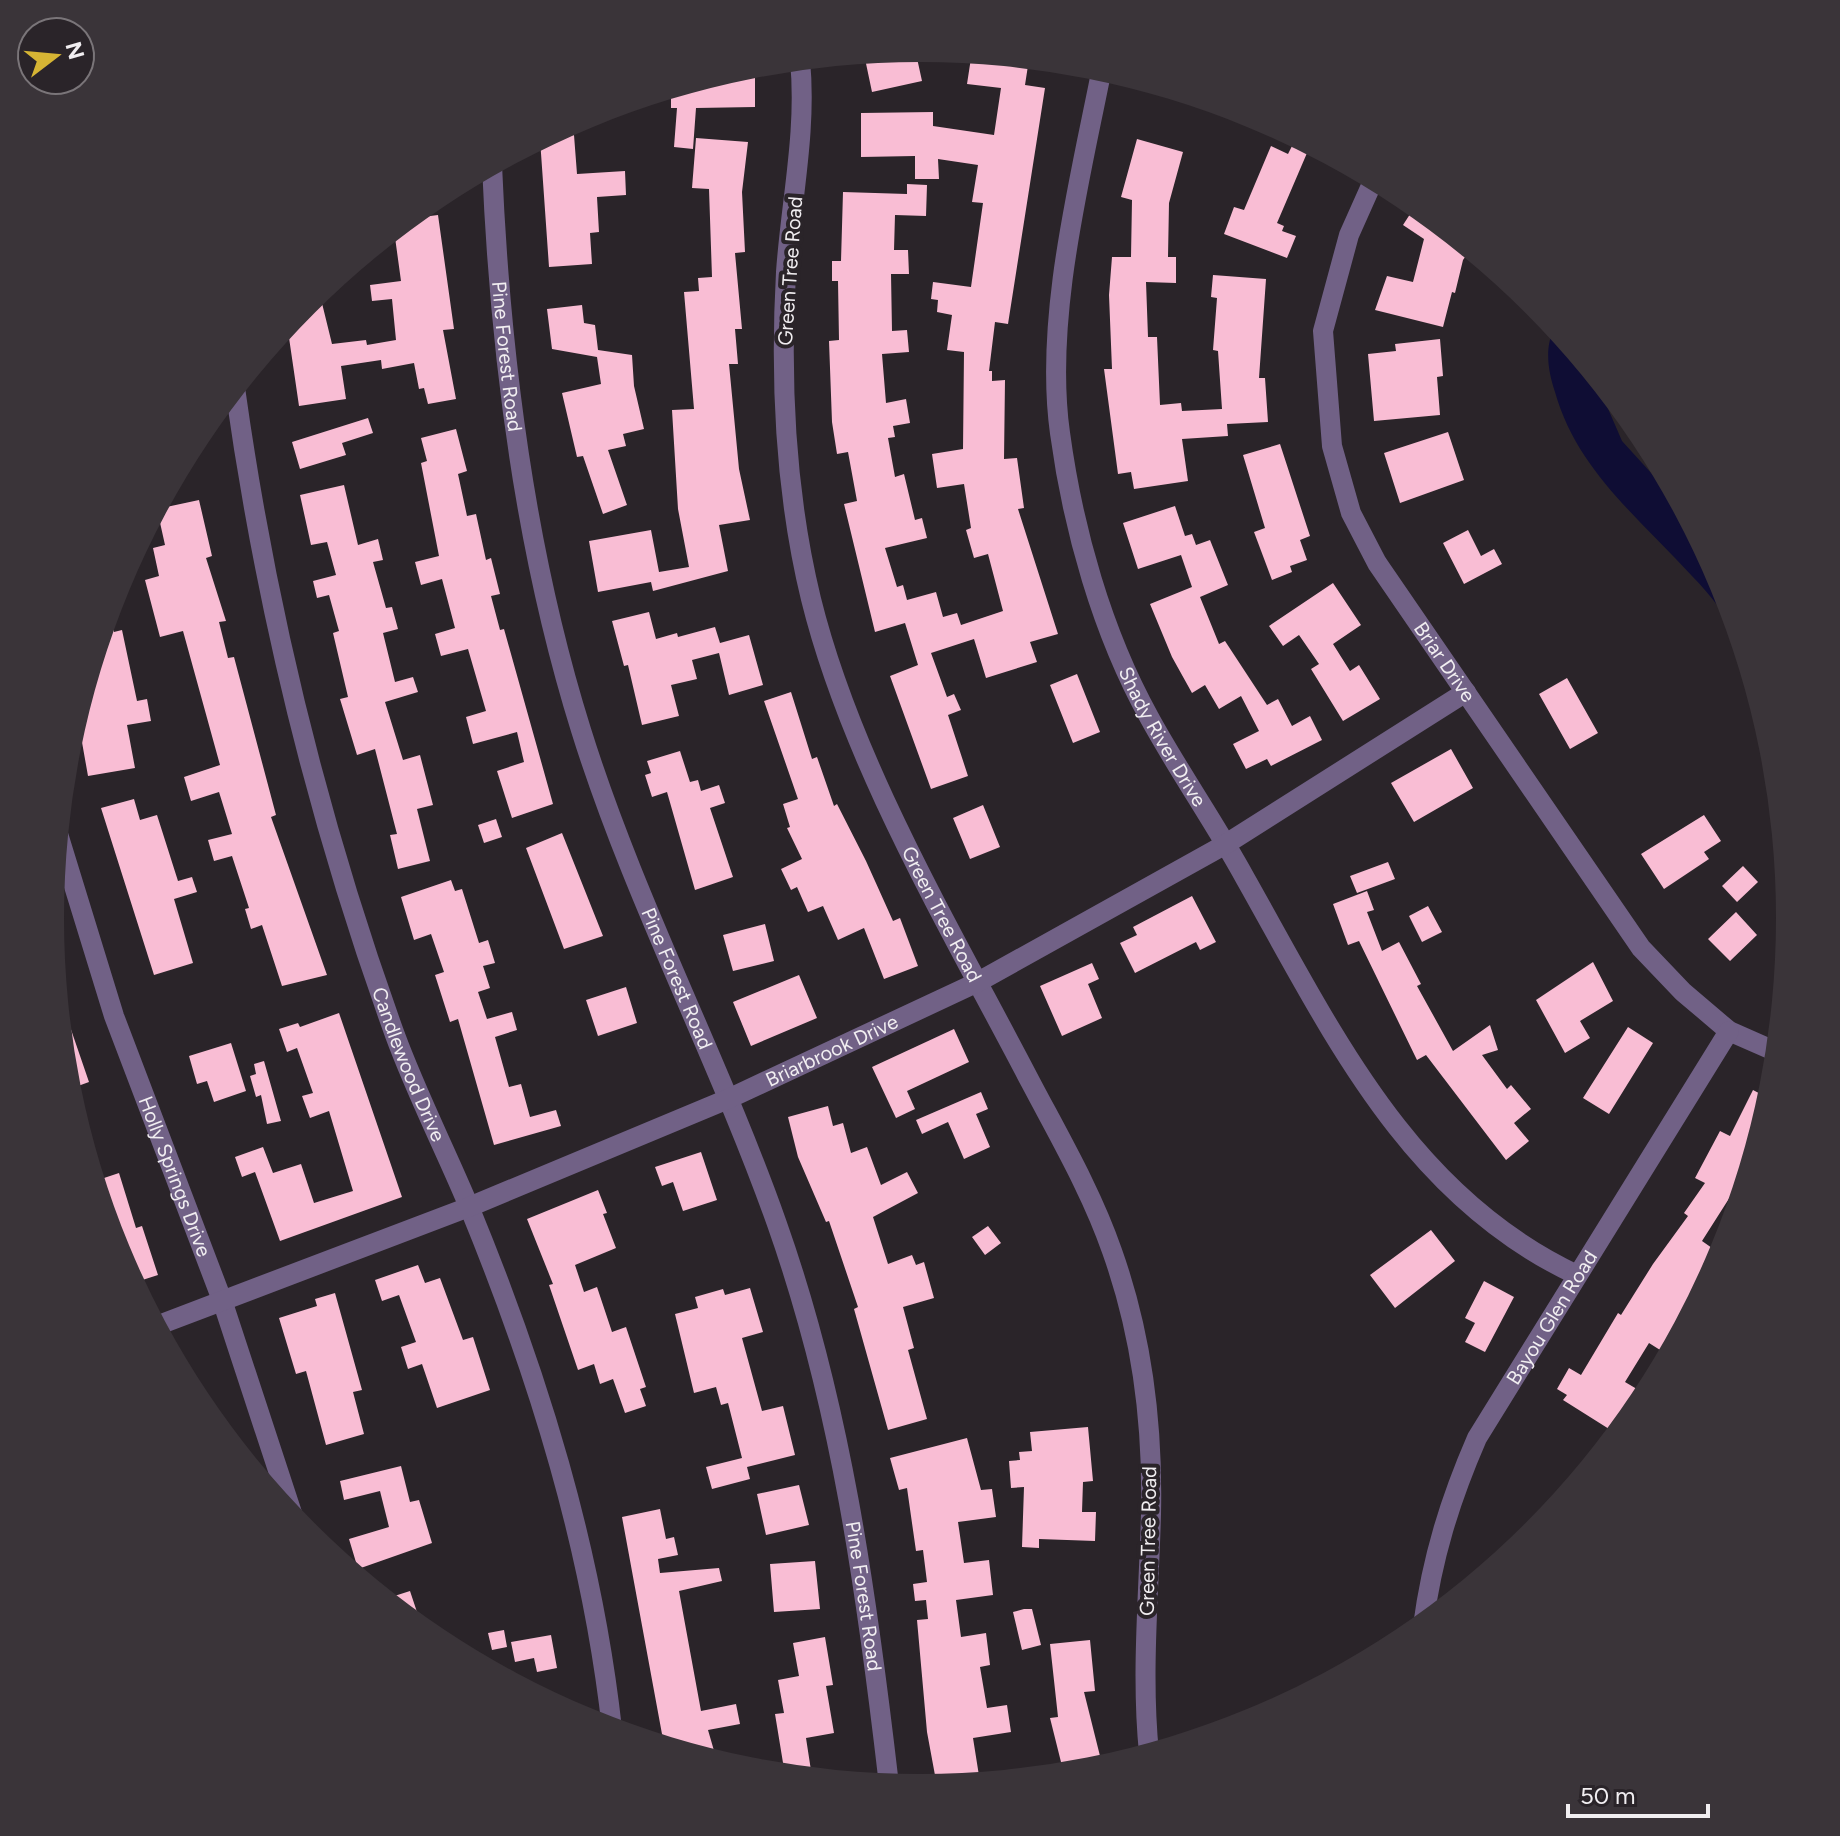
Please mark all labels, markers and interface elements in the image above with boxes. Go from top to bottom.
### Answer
north arrow [16,16,96,96]
text: N [59,39,90,63]
street label: Green Tree Road [773,196,807,346]
street label: Pine Forest Road [487,280,527,433]
street label: Briar Drive [1409,617,1481,707]
street label: Shady River Drive [1114,663,1212,811]
street label: Green Tree Road [897,842,987,986]
street label: Pine Forest Road [636,904,718,1053]
street label: Candlewood Drive [367,984,451,1145]
street label: Briarbrook Drive [762,1009,902,1092]
street label: Holly Springs Drive [134,1093,216,1260]
street label: Bayou Glen Road [1501,1246,1602,1389]
street label: Green Tree Road [1135,1466,1161,1616]
street label: Pine Forest Road [841,1519,887,1673]
scale bar [1568,1768,1708,1818]
text: 50 m [1580,1781,1636,1810]

